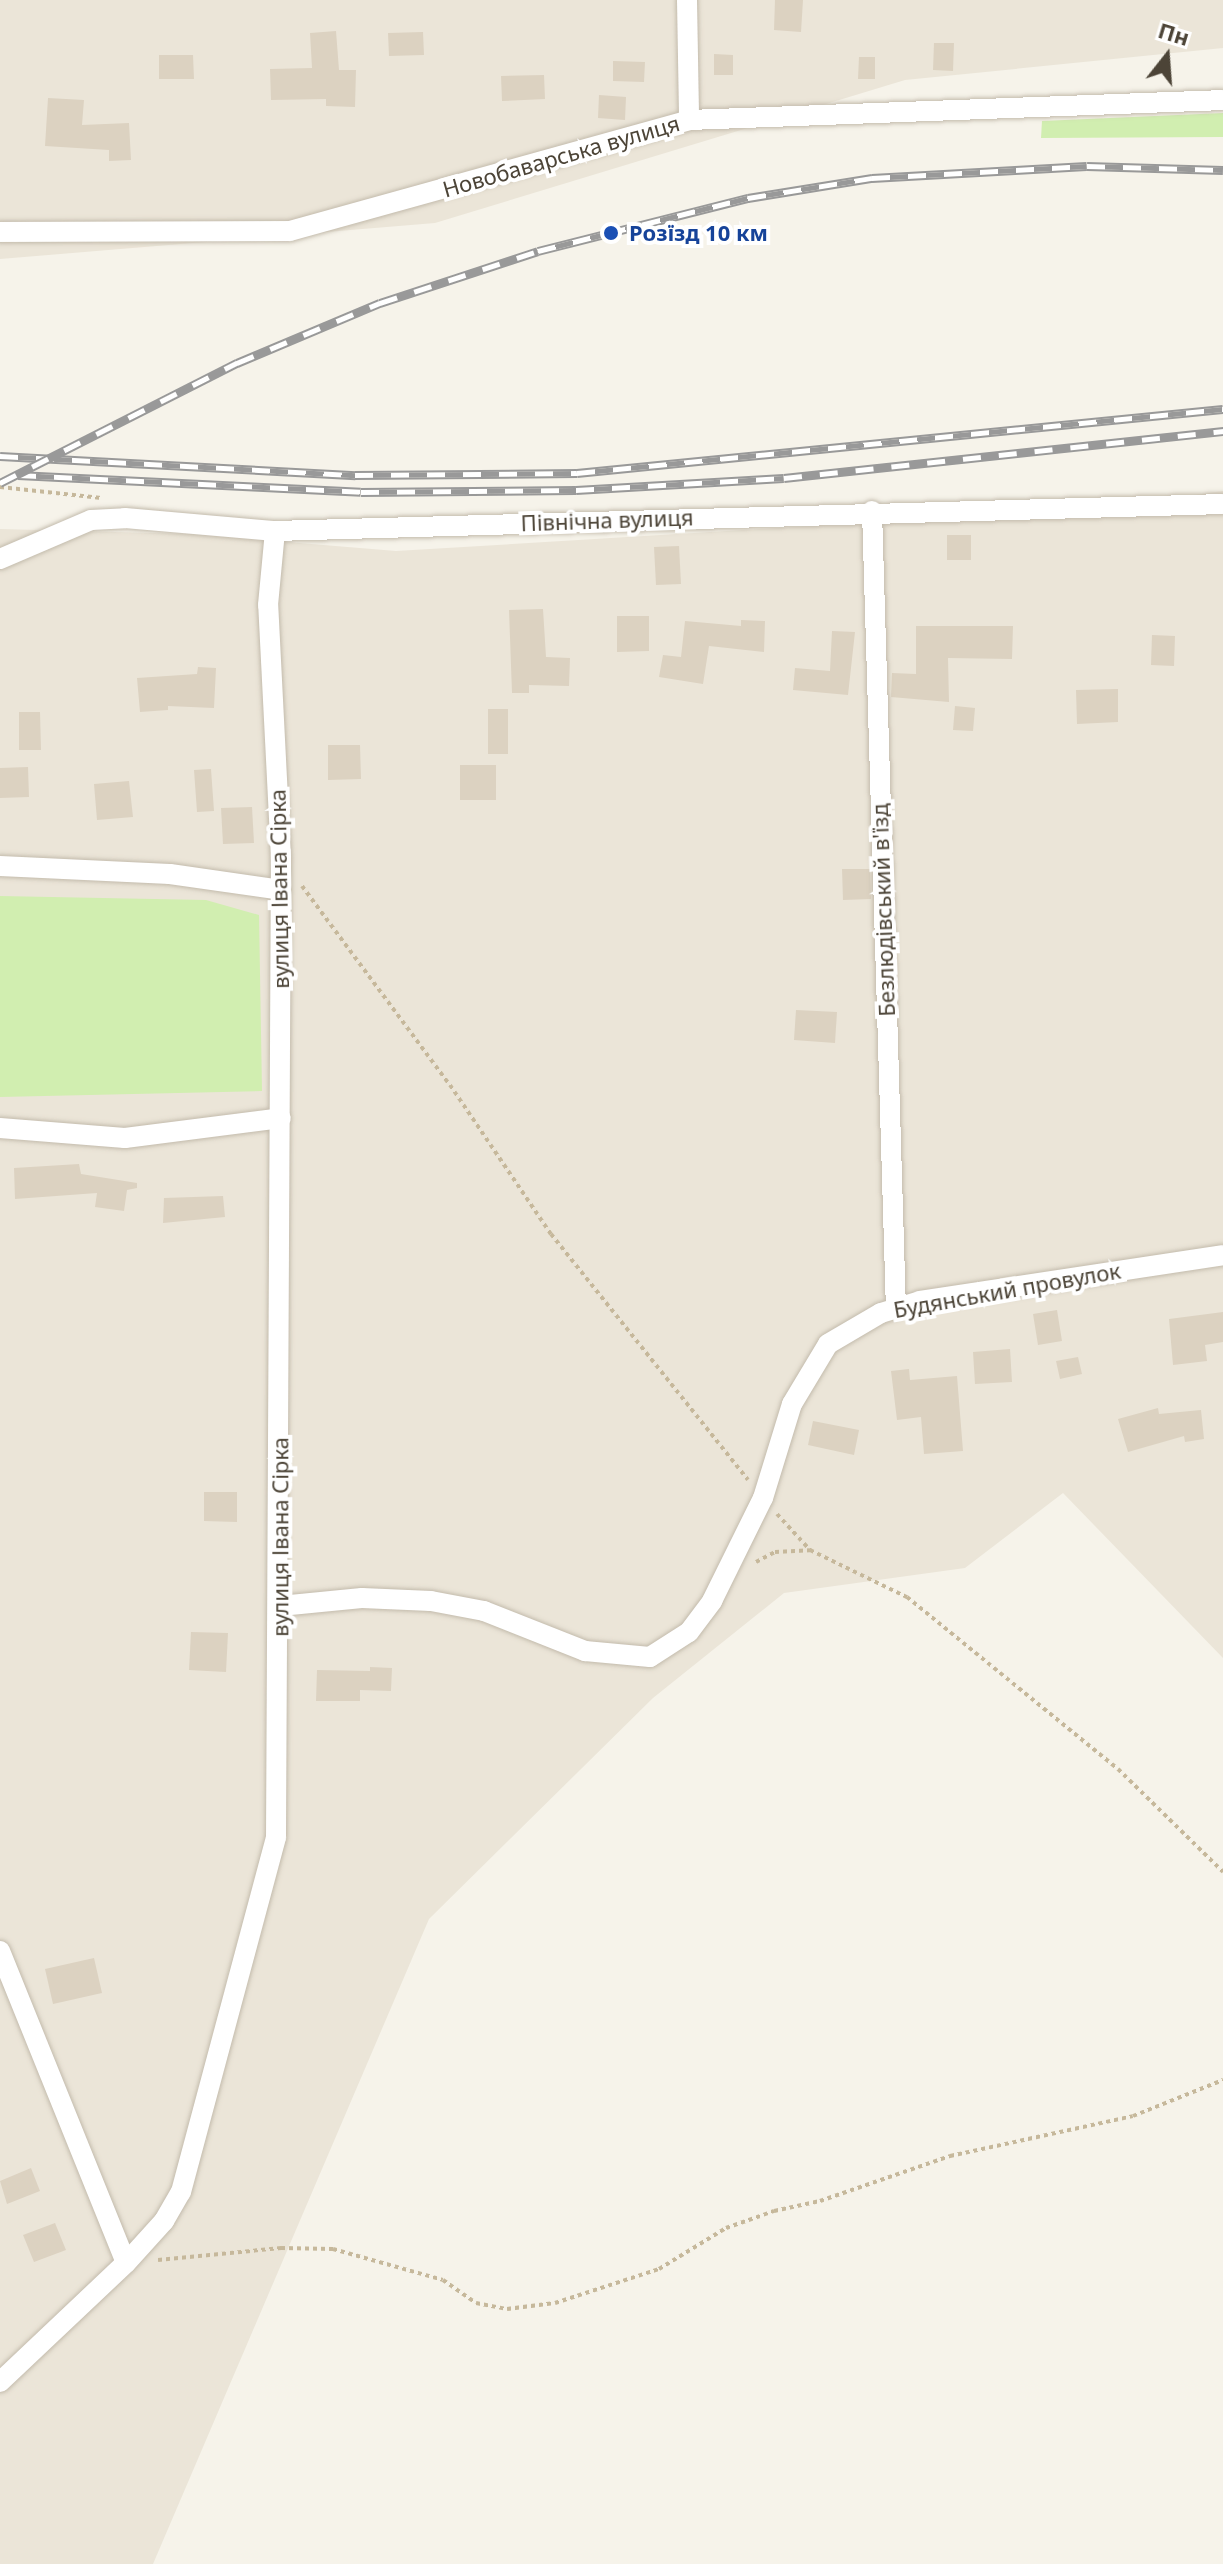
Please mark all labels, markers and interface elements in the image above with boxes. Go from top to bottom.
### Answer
text: Пн [1155,14,1193,52]
north arrow [1127,16,1207,96]
street label: Новобаварська вулиця [439,110,683,202]
place label: Розїзд 10 км [629,220,768,246]
marker: Розїзд 10 км [600,222,622,244]
street label: Північна вулиця [520,504,694,536]
street label: вулиця Івана Сірка [264,789,294,989]
street label: Безлюдівський в'їзд [866,803,900,1017]
street label: Будянський провулок [891,1257,1123,1323]
street label: вулиця Івана Сірка [267,1437,293,1637]

